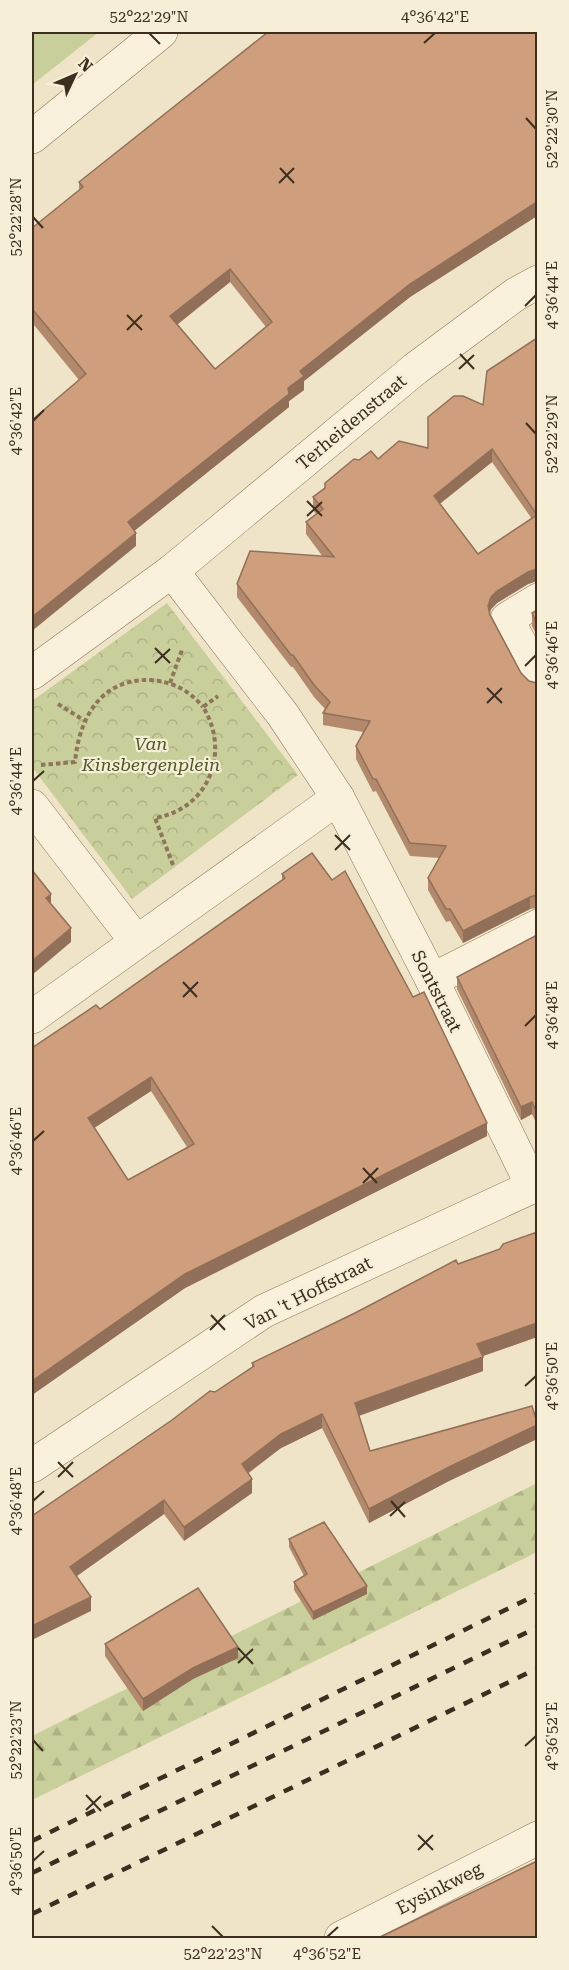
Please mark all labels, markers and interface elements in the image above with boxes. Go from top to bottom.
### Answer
text: 52°22'29"N [109,8,189,26]
text: 4°36'42"E [401,8,469,26]
north arrow [45,45,105,105]
text: N [74,54,97,76]
text: 52°22'30"N [543,89,561,169]
text: 52°22'28"N [7,177,25,257]
text: 4°36'44"E [543,261,561,329]
street label: Terheidenstraat [292,370,410,474]
text: 4°36'42"E [7,387,25,455]
text: 52°22'29"N [543,394,561,474]
text: 4°36'46"E [543,621,561,689]
park label: Van Kinsbergenplein [81,733,220,775]
text: 4°36'44"E [7,747,25,815]
street label: Sontstraat [407,946,467,1036]
text: 4°36'48"E [543,981,561,1049]
text: 4°36'46"E [7,1107,25,1175]
street label: Van 't Hoffstraat [241,1252,375,1334]
text: 4°36'50"E [543,1342,561,1410]
text: 4°36'48"E [7,1467,25,1535]
text: 52°22'23"N [7,1700,25,1780]
text: 4°36'52"E [543,1702,561,1770]
text: 4°36'50"E [7,1827,25,1895]
street label: Eysinkweg [393,1857,486,1919]
text: 52°22'23"N [183,1945,263,1963]
text: 4°36'52"E [293,1945,361,1963]

